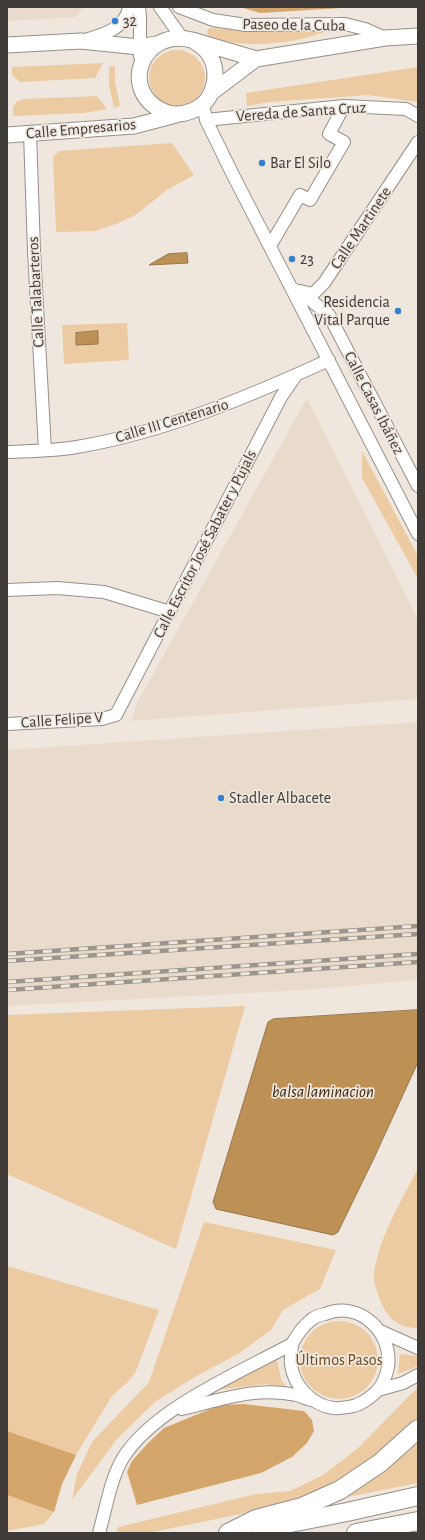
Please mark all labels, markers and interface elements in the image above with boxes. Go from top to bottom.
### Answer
place label: 32 [123,11,137,31]
street label: Paseo de la Cuba [242,15,346,35]
marker: 32 [110,16,120,26]
street label: Vereda de Santa Cruz [235,98,367,126]
street label: Calle Empresarios [25,115,137,143]
place label: Bar El Silo [270,153,331,173]
marker: Bar El Silo [257,158,267,168]
street label: Calle Martinete [326,183,396,273]
street label: Calle Talabarteros [24,236,48,348]
place label: 23 [300,249,314,269]
marker: 23 [287,254,297,264]
place label: Residencia Vital Parque [314,292,390,330]
marker: Residencia Vital Parque [393,306,403,316]
street label: Calle Casas Ibáñez [340,348,408,458]
street label: Calle III Centenario [113,395,231,447]
street label: Calle Escritor José Sabater y Pujals [149,447,261,641]
street label: Calle Felipe V [20,708,104,732]
place label: Stadler Albacete [229,788,331,808]
marker: Stadler Albacete [216,793,226,803]
water label: balsa laminacion [272,1082,374,1102]
park label: Últimos Pasos [295,1350,383,1370]

